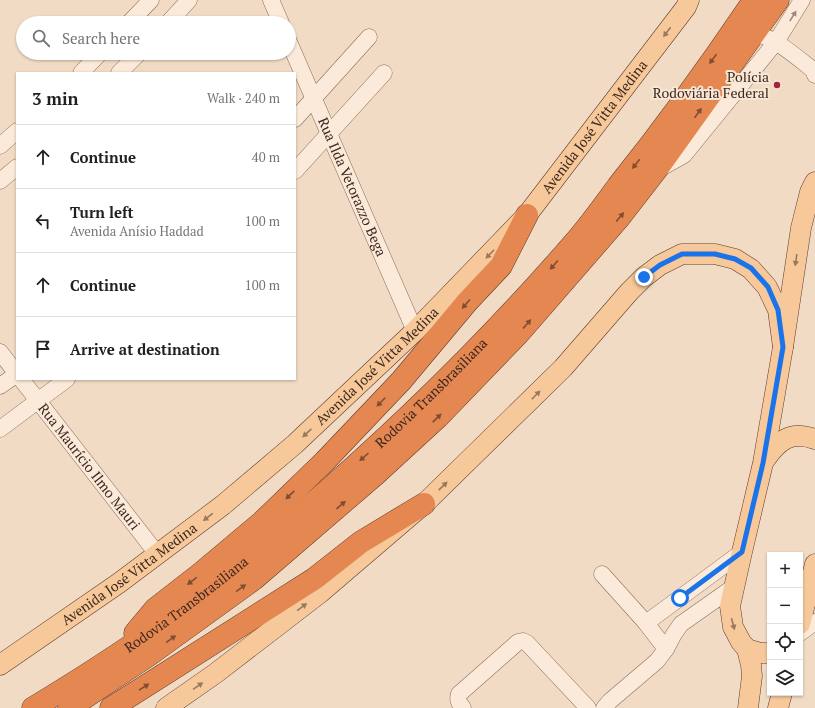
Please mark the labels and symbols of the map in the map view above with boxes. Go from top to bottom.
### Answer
one-way arrow [789,10,796,22]
one-way arrow [662,26,671,37]
one-way arrow [708,54,717,65]
street label: Avenida José Vitta Medina [537,56,651,197]
place label: Polícia Rodoviária Federal [653,67,769,102]
marker: Polícia Rodoviária Federal [772,80,782,90]
one-way arrow [694,108,702,119]
street label: Rua Ilda Vetorazzo Bega [314,114,391,259]
one-way arrow [631,159,640,170]
one-way arrow [615,212,624,223]
one-way arrow [485,249,495,259]
one-way arrow [793,254,799,267]
one-way arrow [549,260,558,270]
route end [635,268,653,286]
one-way arrow [461,299,470,309]
street label: Avenida José Vitta Medina [311,303,442,429]
one-way arrow [522,318,531,329]
street label: Rodovia Transbrasiliana [371,334,491,452]
one-way arrow [531,390,541,400]
one-way arrow [376,397,386,407]
street label: Rua Maurício Ilmo Mauri [34,399,145,533]
one-way arrow [432,413,442,422]
one-way arrow [302,428,312,438]
one-way arrow [360,452,369,461]
one-way arrow [438,482,448,491]
one-way arrow [285,490,295,500]
one-way arrow [336,501,346,510]
one-way arrow [203,513,214,521]
street label: Avenida José Vitta Medina [57,518,200,629]
street label: Rodovia Transbrasiliana [120,552,252,656]
one-way arrow [187,576,197,584]
one-way arrow [236,584,246,592]
route start [671,589,689,607]
one-way arrow [296,603,307,612]
one-way arrow [730,618,736,630]
one-way arrow [166,635,176,643]
one-way arrow [193,682,203,690]
one-way arrow [138,684,150,691]

